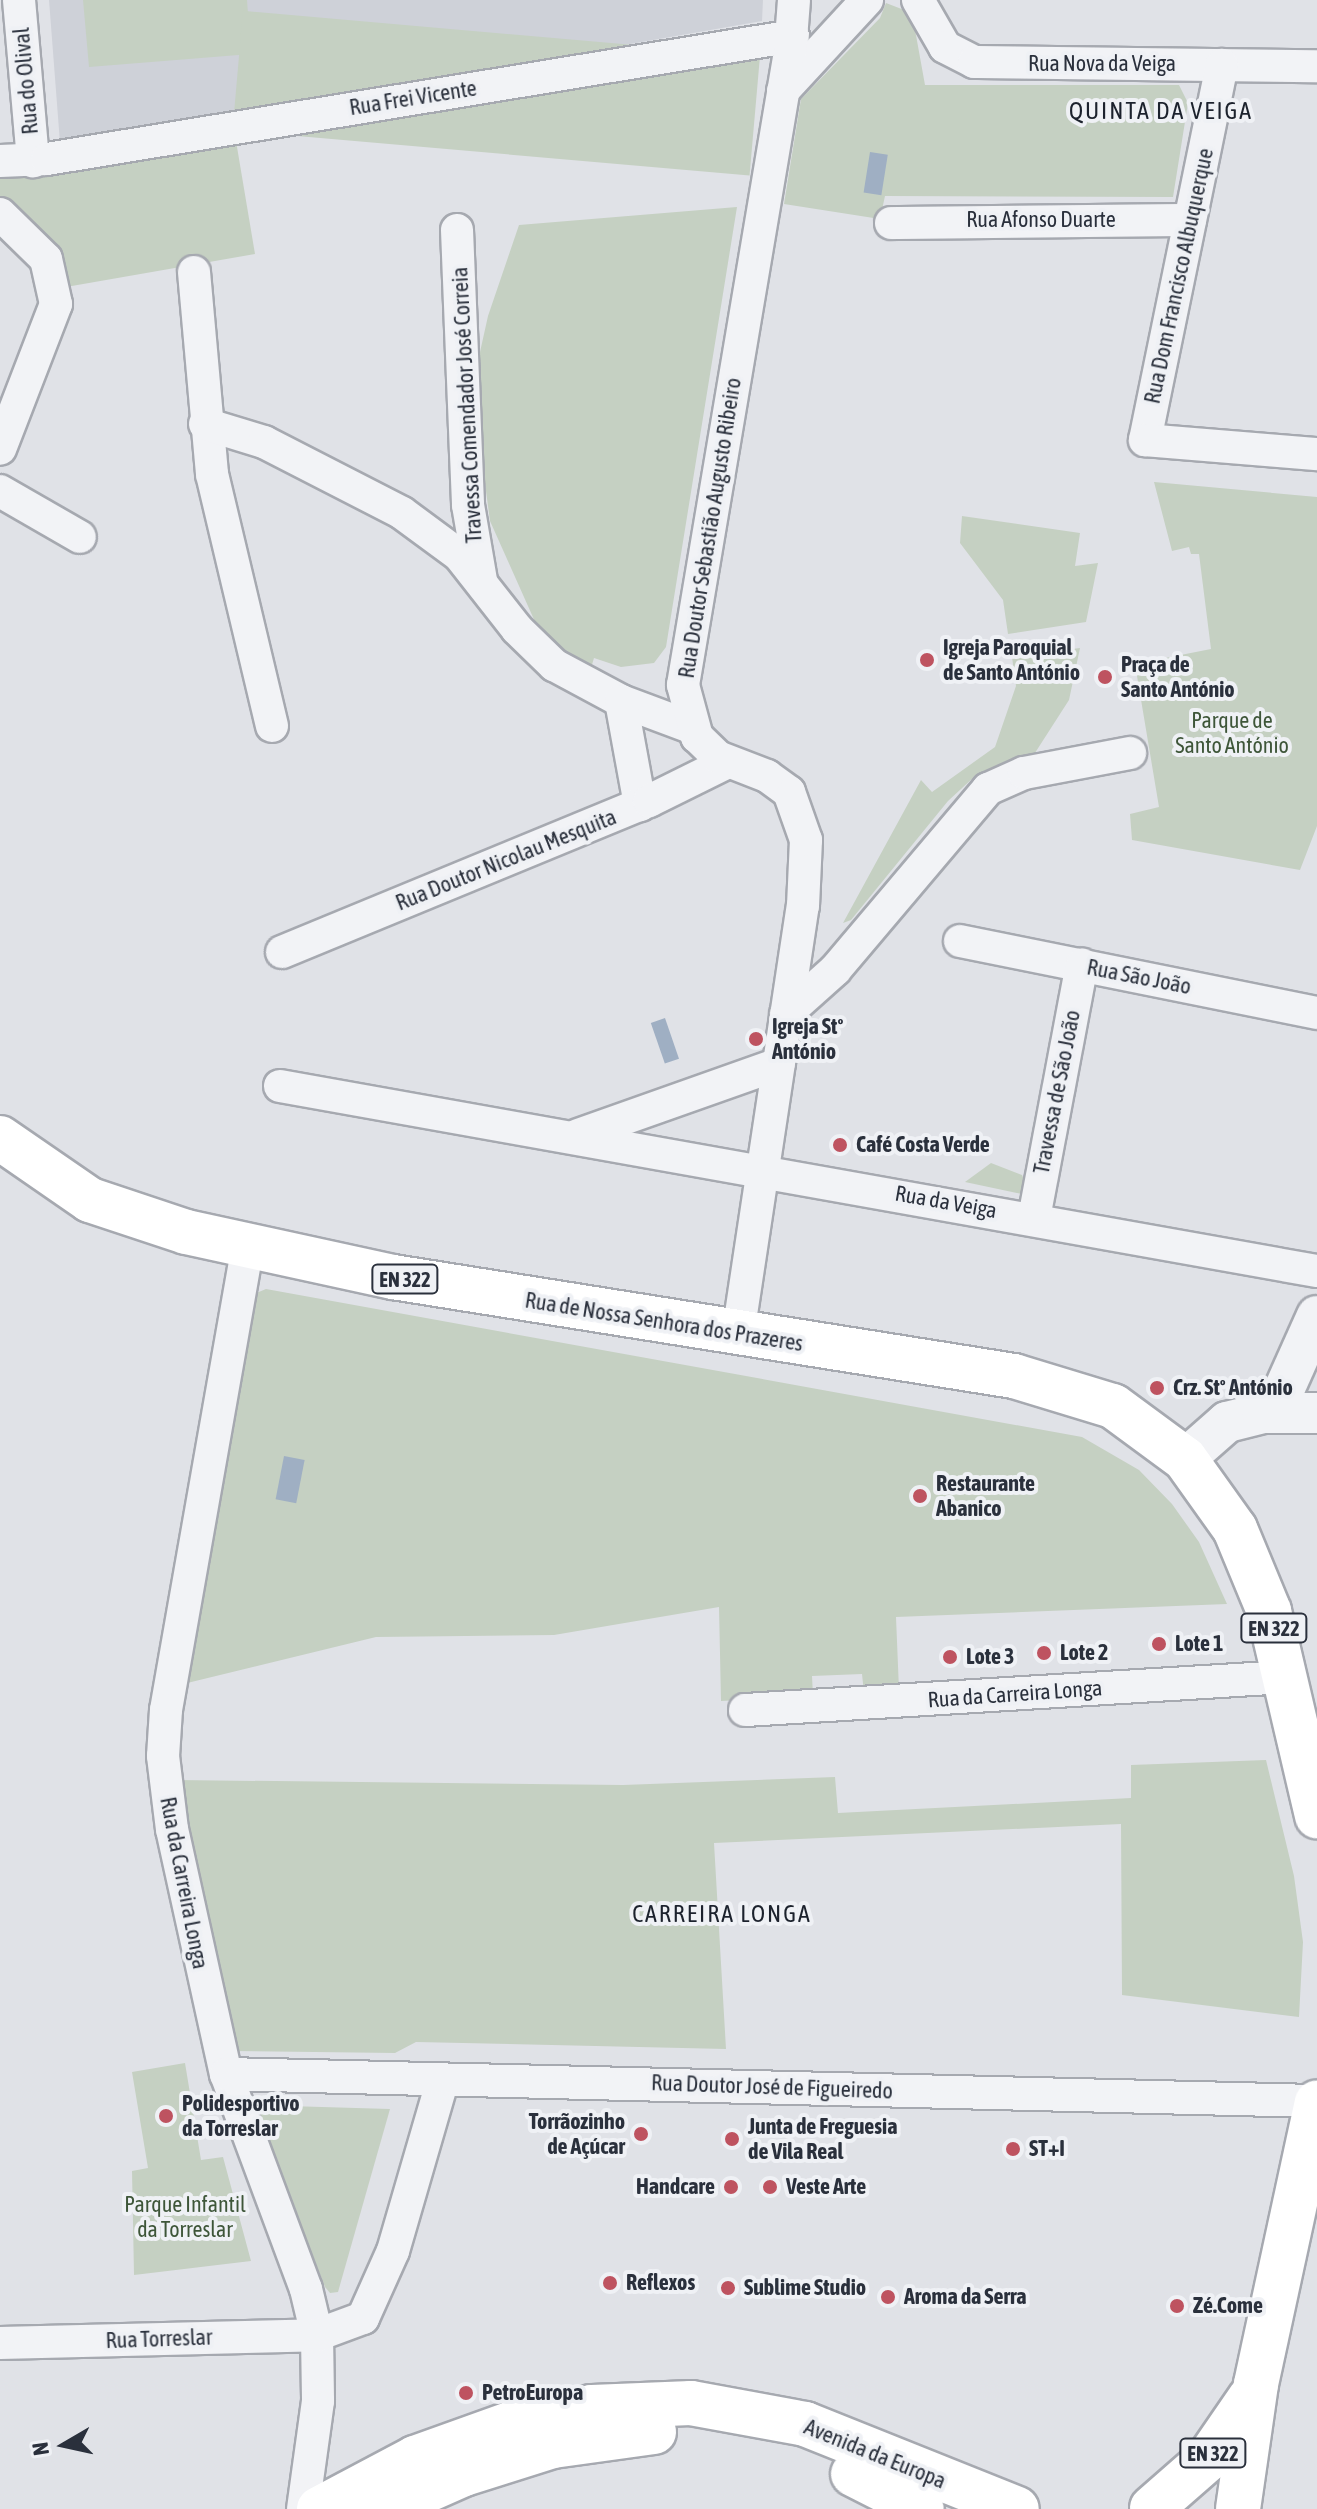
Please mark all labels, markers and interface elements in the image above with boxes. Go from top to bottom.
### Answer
street label: Rua do Olival [8,26,44,136]
street label: Rua Nova da Veiga [1028,51,1176,77]
street label: Rua Frei Vicente [347,75,479,121]
district label: QUINTA DA VEIGA [1069,97,1253,125]
street label: Rua Dom Francisco Albuquerque [1139,146,1219,406]
street label: Rua Afonso Duarte [966,207,1116,233]
street label: Travessa Comendador José Correia [447,266,487,544]
street label: Rua Doutor Sebastião Augusto Ribeiro [673,376,747,680]
place label: Igreja Paroquial de Santo António [943,634,1080,686]
marker: Igreja Paroquial de Santo António [918,651,936,669]
place label: Praça de Santo António [1121,651,1235,702]
marker: Praça de Santo António [1096,668,1114,686]
park label: Parque de Santo António [1175,707,1289,758]
street label: Rua Doutor Nicolau Mesquita [392,804,620,916]
street label: Rua São João [1085,954,1193,1000]
street label: Travessa de São João [1028,1008,1086,1176]
place label: Igreja Stº António [772,1013,843,1064]
marker: Igreja Stº António [747,1030,765,1048]
place label: Café Costa Verde [856,1132,990,1158]
marker: Café Costa Verde [831,1136,849,1154]
street label: Rua da Veiga [893,1180,999,1224]
road number: EN 322 [371,1263,439,1295]
street label: Rua de Nossa Senhora dos Prazeres [523,1287,805,1357]
place label: Crz. Stº António [1173,1375,1293,1401]
marker: Crz. Stº António [1148,1379,1166,1397]
place label: Restaurante Abanico [936,1470,1035,1522]
marker: Restaurante Abanico [911,1487,929,1505]
road number: EN 322 [1240,1612,1308,1644]
place label: Lote 1 [1175,1631,1223,1657]
marker: Lote 1 [1150,1635,1168,1653]
place label: Lote 2 [1060,1640,1108,1666]
place label: Lote 3 [966,1644,1014,1670]
marker: Lote 2 [1035,1644,1053,1662]
marker: Lote 3 [941,1648,959,1666]
street label: Rua da Carreira Longa [927,1675,1103,1713]
street label: Rua da Carreira Longa [154,1795,214,1971]
district label: CARREIRA LONGA [632,1900,812,1928]
street label: Rua Doutor José de Figueiredo [651,2070,893,2104]
place label: Polidesportivo da Torreslar [182,2090,300,2142]
marker: Polidesportivo da Torreslar [157,2107,175,2125]
place label: Torrãozinho de Açúcar [529,2108,625,2160]
place label: Junta de Freguesia de Vila Real [748,2113,897,2164]
marker: Torrãozinho de Açúcar [632,2125,650,2143]
marker: Junta de Freguesia de Vila Real [723,2130,741,2148]
place label: ST+I [1029,2136,1065,2162]
marker: ST+I [1004,2140,1022,2158]
place label: Handcare [636,2174,715,2200]
place label: Veste Arte [786,2174,866,2200]
marker: Handcare [722,2178,740,2196]
marker: Veste Arte [761,2178,779,2196]
park label: Parque Infantil da Torreslar [124,2191,246,2242]
place label: Reflexos [626,2270,695,2296]
marker: Reflexos [601,2274,619,2292]
place label: Sublime Studio [744,2275,866,2301]
marker: Sublime Studio [719,2279,737,2297]
place label: Aroma da Serra [904,2284,1026,2310]
marker: Aroma da Serra [879,2288,897,2306]
place label: Zé.Come [1193,2293,1263,2319]
marker: Zé.Come [1168,2297,1186,2315]
street label: Rua Torreslar [105,2324,213,2354]
place label: PetroEuropa [482,2380,583,2406]
marker: PetroEuropa [457,2384,475,2402]
north arrow [24,2405,104,2485]
street label: Avenida da Europa [800,2414,950,2494]
road number: EN 322 [1179,2437,1247,2469]
text: N [26,2440,54,2457]

